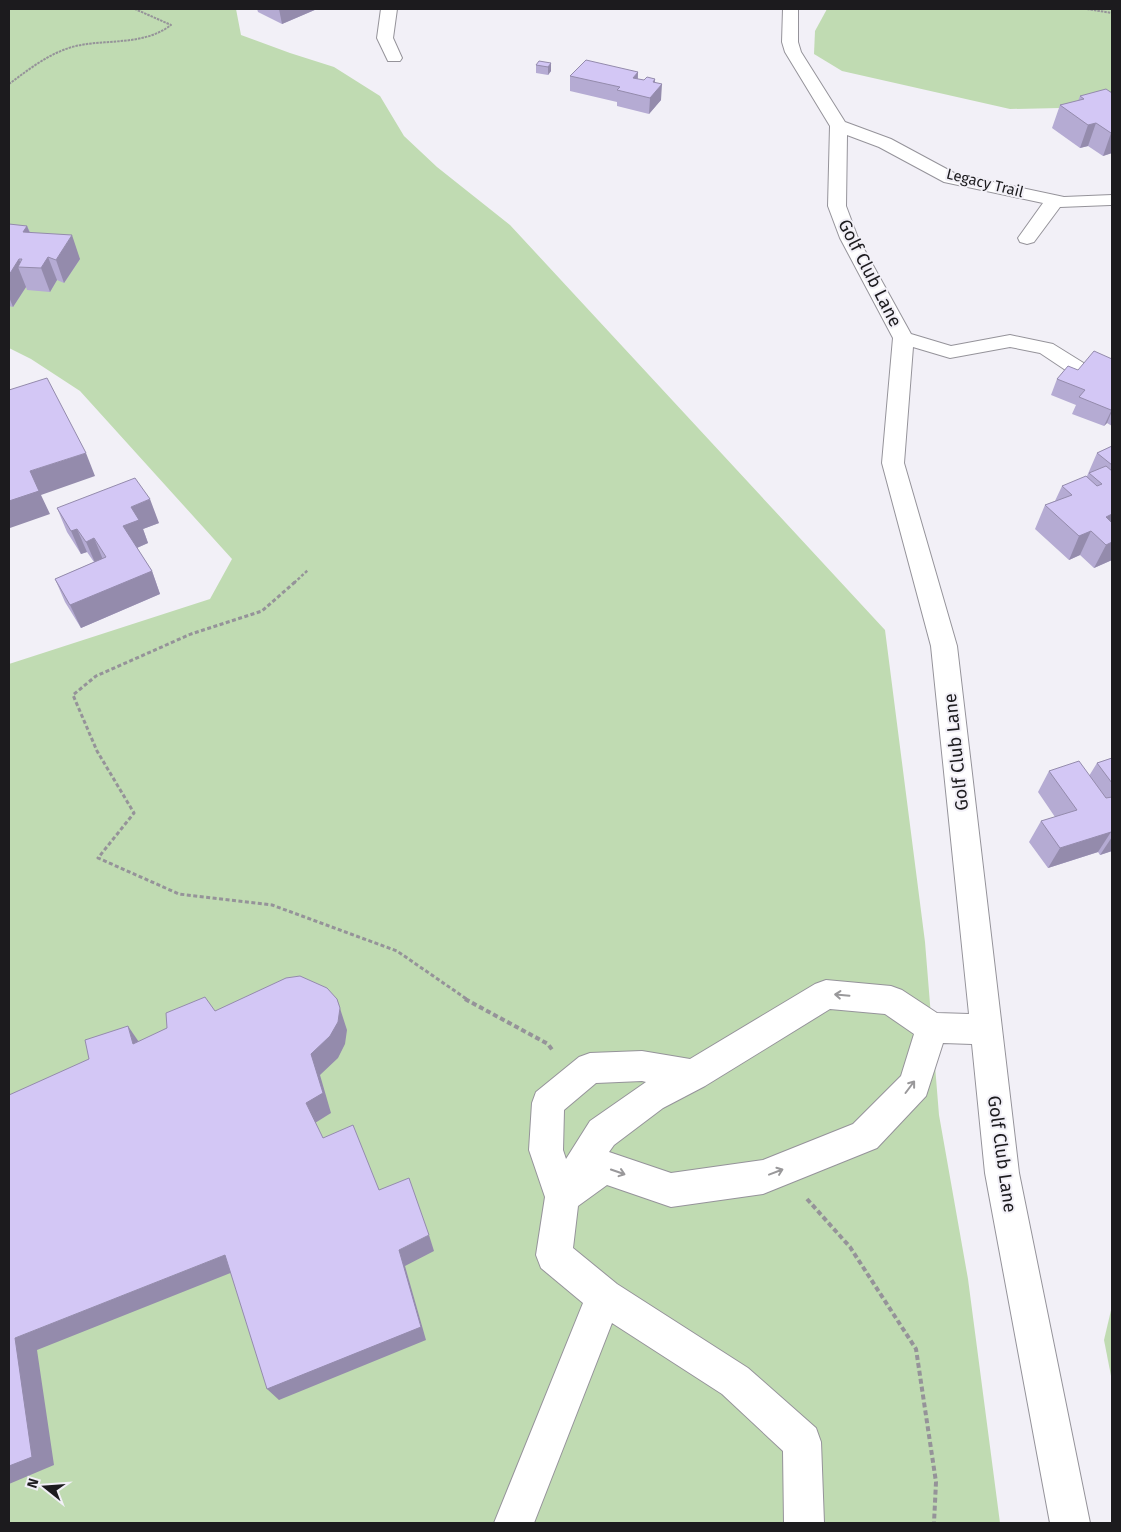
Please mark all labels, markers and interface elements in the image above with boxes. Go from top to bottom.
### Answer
street label: Legacy Trail [945,165,1026,201]
street label: Golf Club Lane [833,215,907,331]
street label: Golf Club Lane [939,692,973,812]
one-way arrow [834,991,850,1000]
one-way arrow [905,1080,915,1094]
street label: Golf Club Lane [983,1094,1021,1214]
one-way arrow [768,1167,783,1176]
one-way arrow [610,1168,625,1177]
north arrow [20,1462,70,1512]
text: N [24,1476,43,1490]

